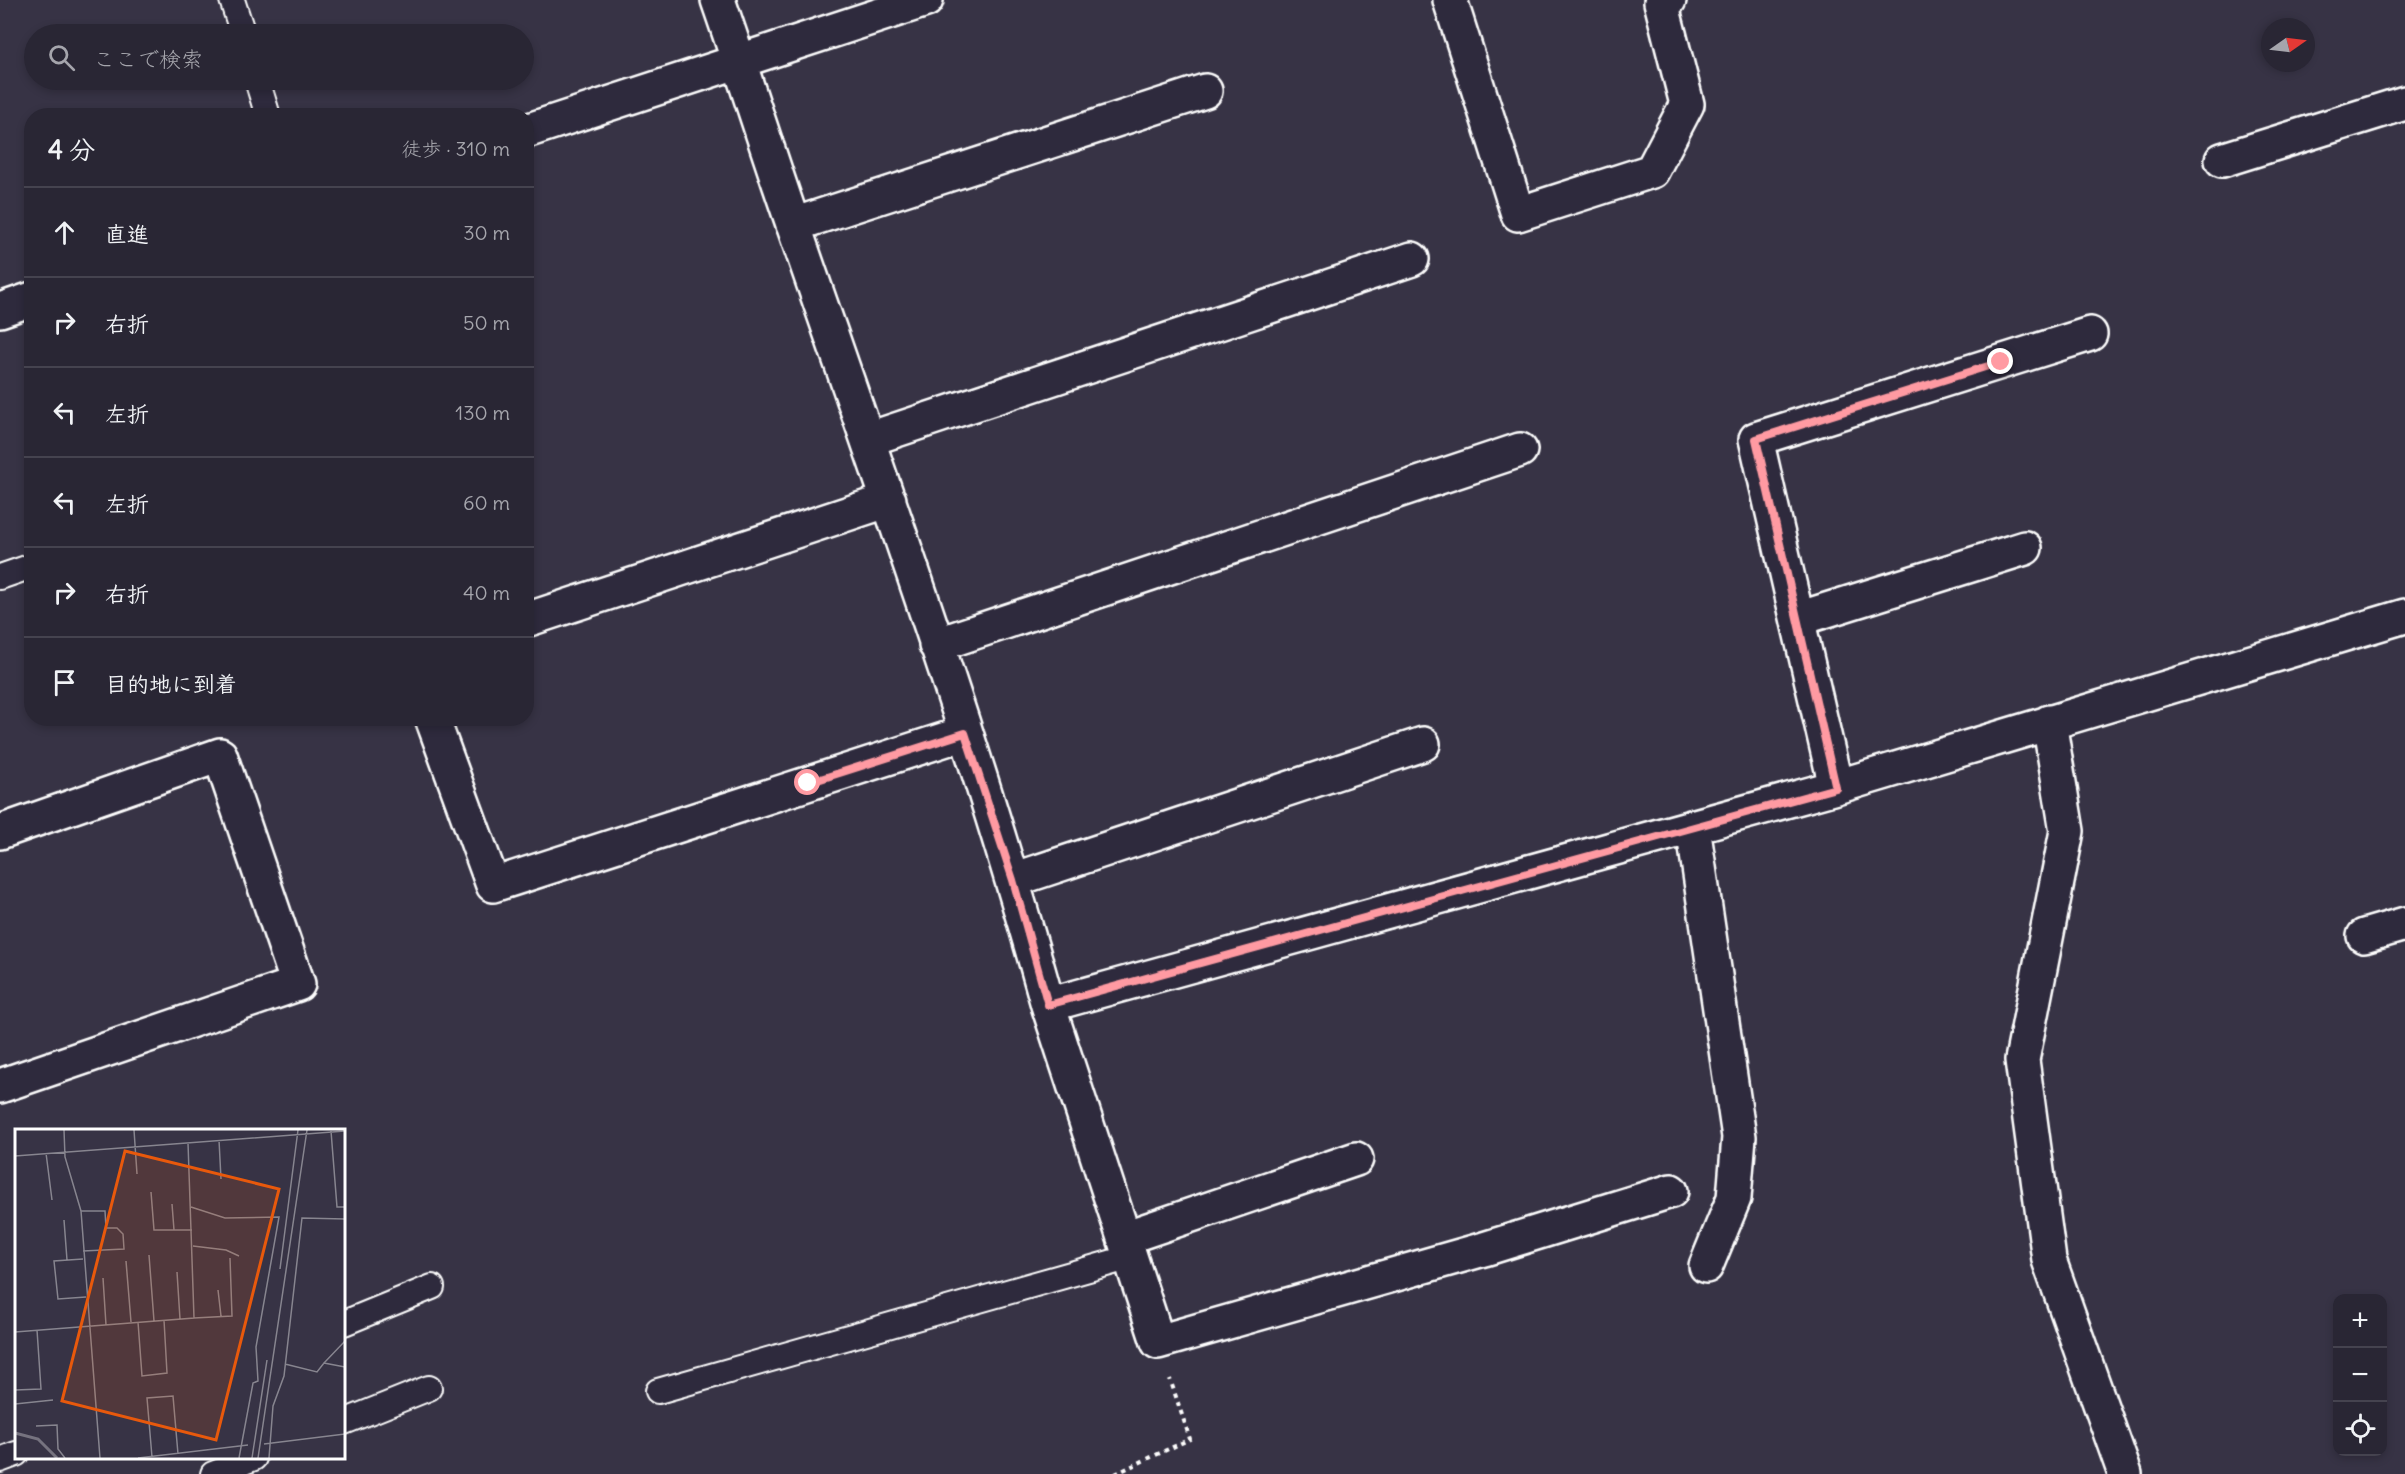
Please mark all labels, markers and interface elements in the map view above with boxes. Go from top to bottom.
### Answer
north arrow [2261,18,2315,72]
search box [24,24,534,90]
icon: search [45,41,78,74]
text: ここで検索 [93,45,203,73]
text: 4 分 [48,133,95,166]
text: 徒歩 · 310 m [402,136,510,161]
icon: ahead [48,216,81,249]
text: 直進 [105,220,149,248]
text: 30 m [463,220,510,245]
icon: right [48,306,81,339]
text: 右折 [105,310,149,338]
text: 50 m [463,310,510,335]
route end [1987,348,2013,374]
icon: left [48,396,81,429]
text: 左折 [105,400,149,428]
text: 130 m [455,400,510,425]
icon: left [48,486,81,519]
text: 左折 [105,490,149,518]
text: 60 m [463,490,510,515]
icon: right [48,576,81,609]
text: 右折 [105,580,149,608]
text: 40 m [463,580,510,605]
icon: arrive [48,666,81,699]
text: 目的地に到着 [105,670,237,698]
route start [794,769,820,795]
inset map [15,1129,345,1459]
map controls [2333,1294,2387,1456]
button: + [2333,1294,2387,1348]
button: − [2333,1348,2387,1402]
button: locate [2333,1402,2387,1456]

